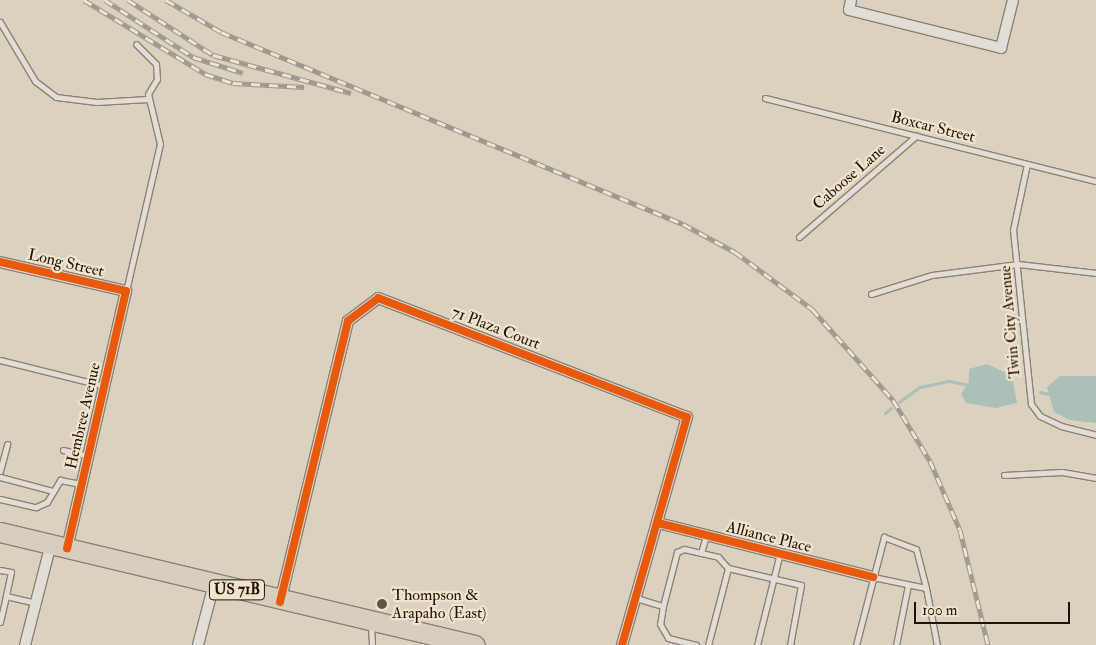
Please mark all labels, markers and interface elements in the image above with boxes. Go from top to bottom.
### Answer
street label: Boxcar Street [889,107,977,147]
street label: Caboose Lane [809,140,889,214]
street label: Long Street [26,245,106,281]
street label: Twin City Avenue [995,265,1025,379]
street label: 71 Plaza Court [449,302,543,354]
street label: Hembree Avenue [61,361,105,471]
street label: Alliance Place [724,517,814,557]
road number: US 71B [208,578,266,602]
place label: Thompson & Arapaho (East) [392,585,486,623]
scale bar [916,592,1072,624]
marker: Thompson & Arapaho (East) [376,598,388,610]
text: 100 m [922,601,957,620]

